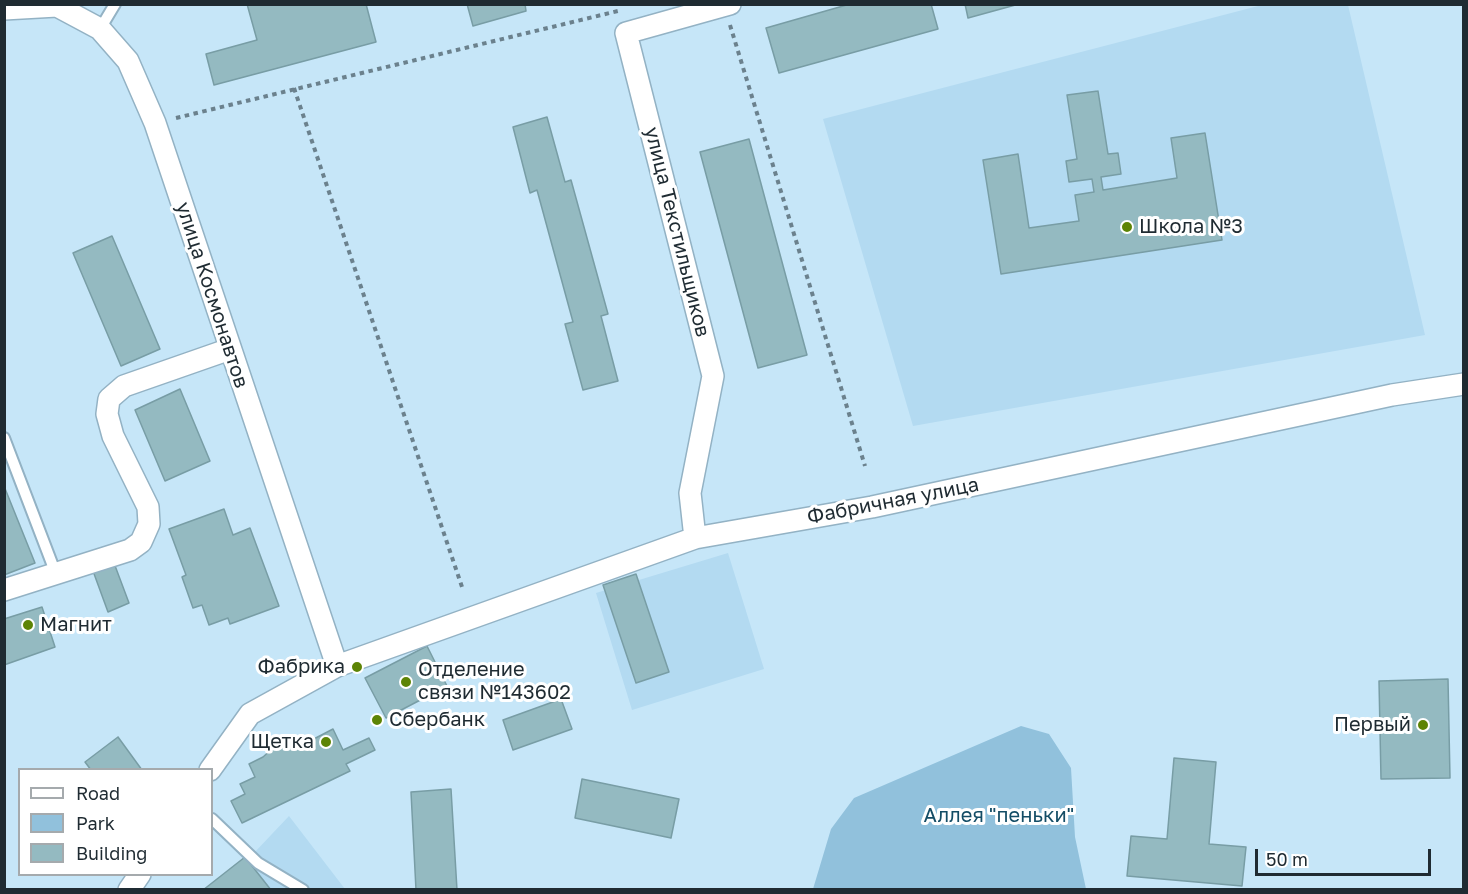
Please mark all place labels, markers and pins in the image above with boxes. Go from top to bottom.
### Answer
place label: Школа №3 [1139,215,1243,239]
marker: Школа №3 [1120,220,1134,234]
place label: Магнит [40,613,112,637]
marker: Магнит [21,618,35,632]
place label: Фабрика [258,655,345,679]
place label: Отделение связи №143602 [418,658,571,705]
marker: Фабрика [350,660,364,674]
marker: Отделение связи №143602 [399,675,413,689]
place label: Сбербанк [389,708,485,732]
marker: Сбербанк [370,713,384,727]
place label: Первый [1334,713,1411,737]
marker: Первый [1416,718,1430,732]
place label: Щетка [251,730,314,754]
marker: Щетка [319,735,333,749]

